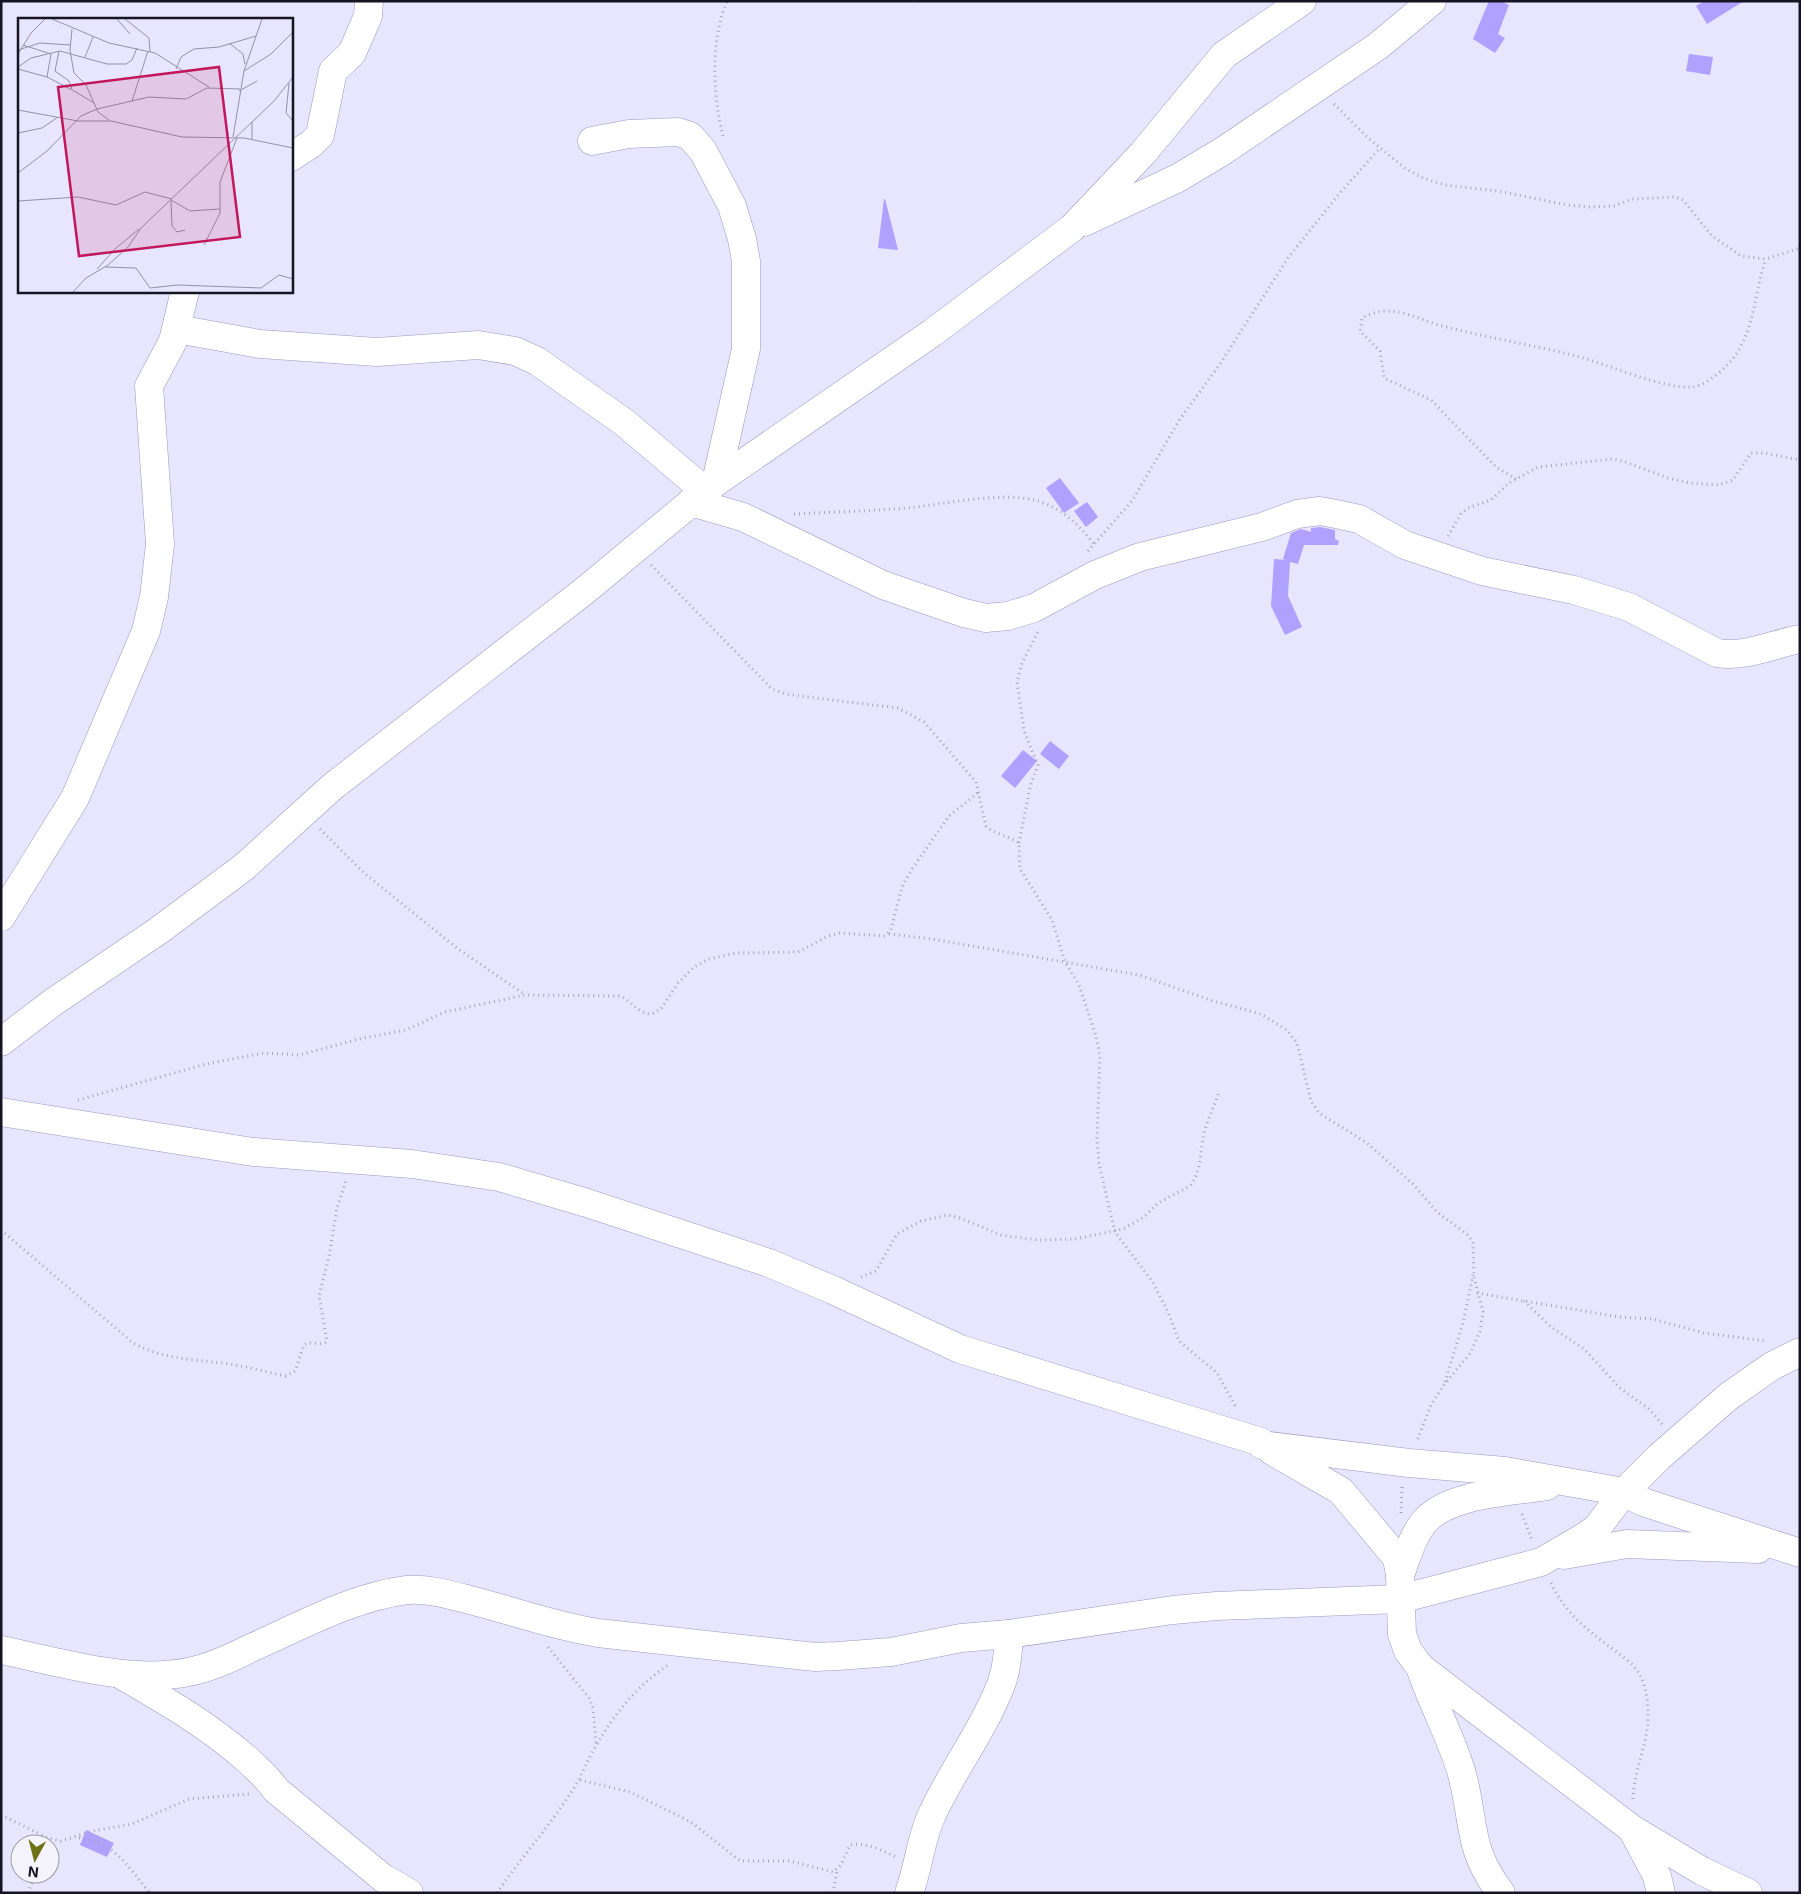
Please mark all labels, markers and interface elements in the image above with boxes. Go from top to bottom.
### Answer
inset map [18,18,292,292]
north arrow [10,1834,60,1884]
text: N [27,1863,40,1881]

